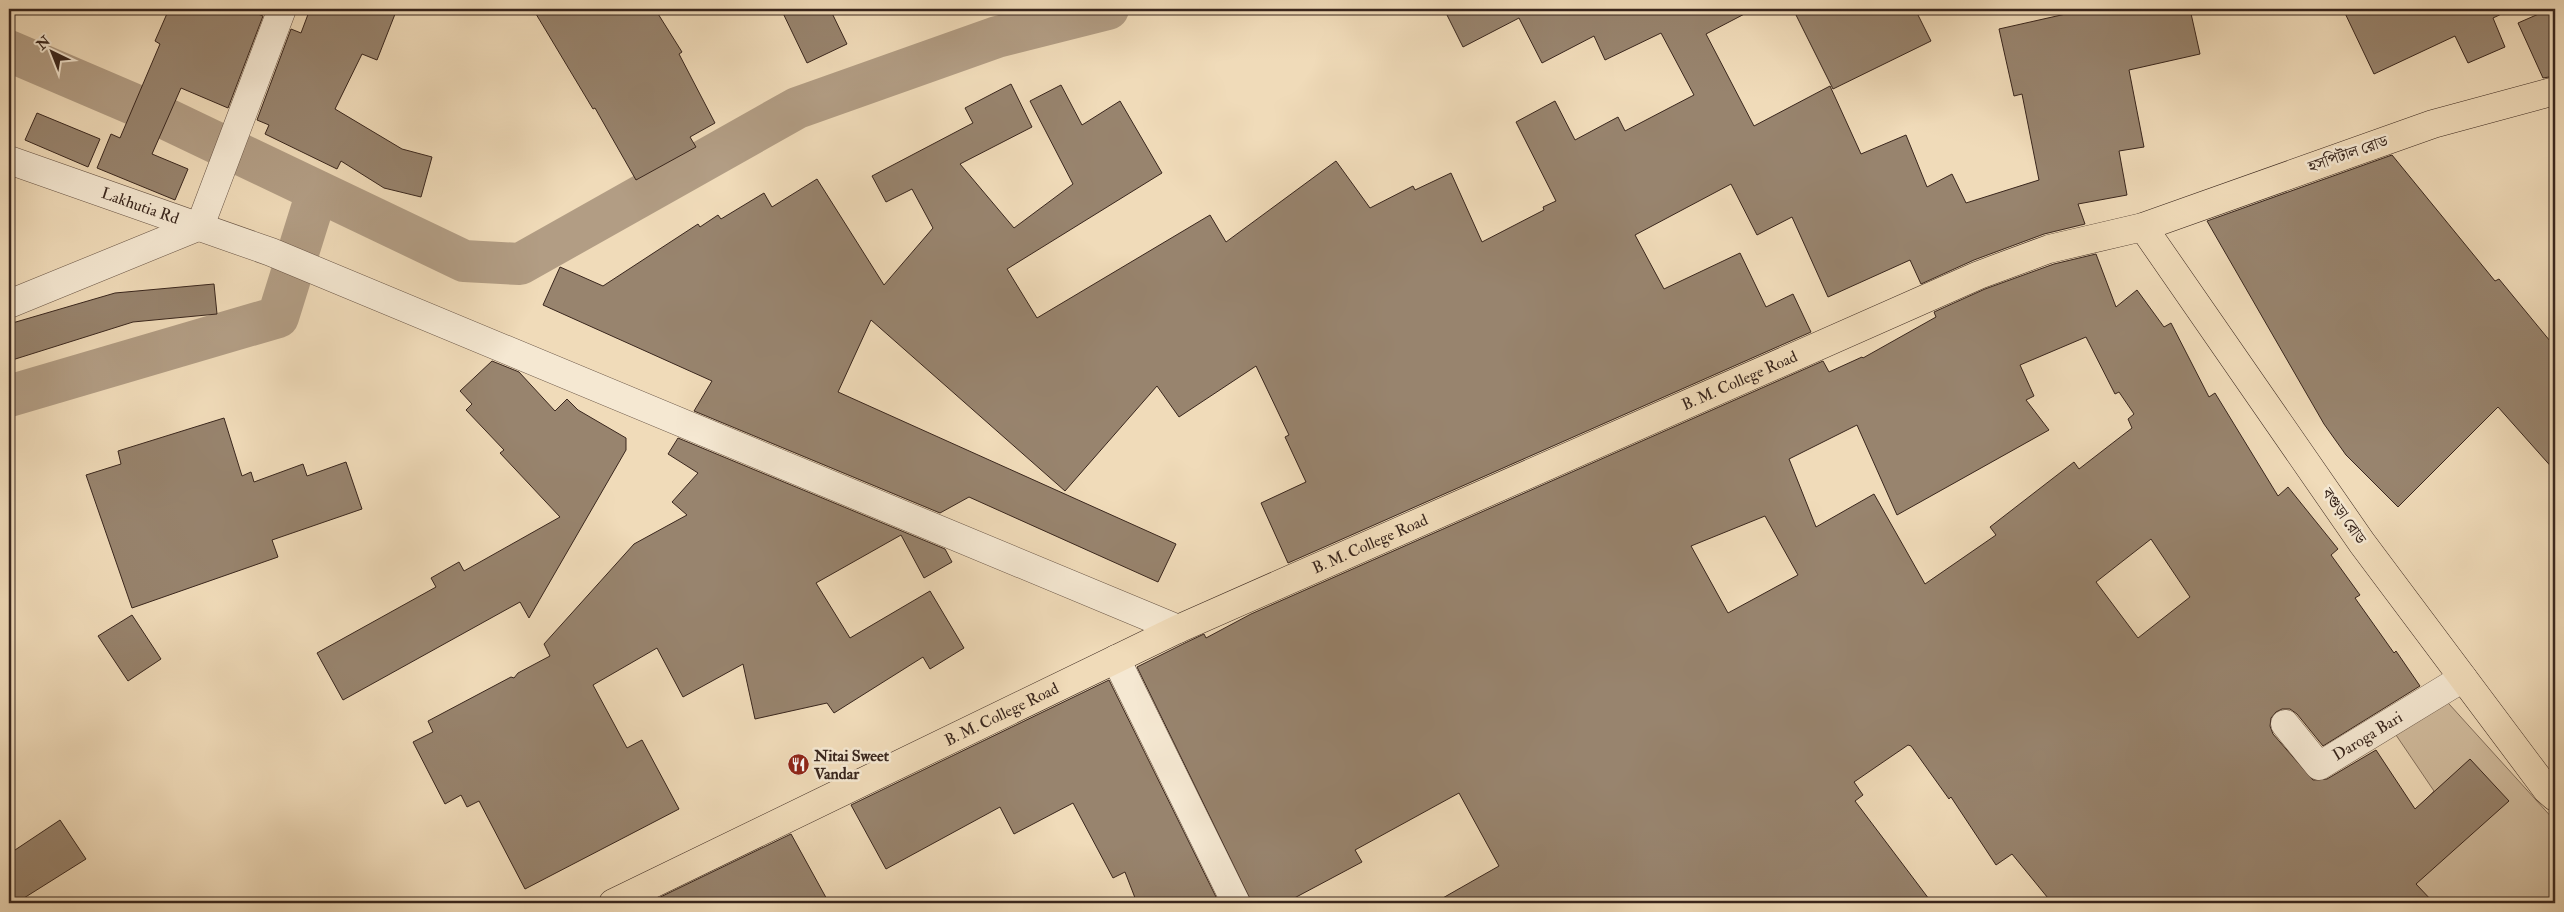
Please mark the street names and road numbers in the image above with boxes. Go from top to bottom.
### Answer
street label: হসপিটাল রোড [2305,131,2391,177]
street label: Lakhutia Rd [99,183,182,229]
street label: B. M. College Road [1679,346,1801,415]
street label: বগুড়া রোড [2317,483,2371,549]
street label: B. M. College Road [1309,510,1431,578]
street label: B. M. College Road [941,678,1062,751]
street label: Daroga Bari [2329,707,2406,765]

